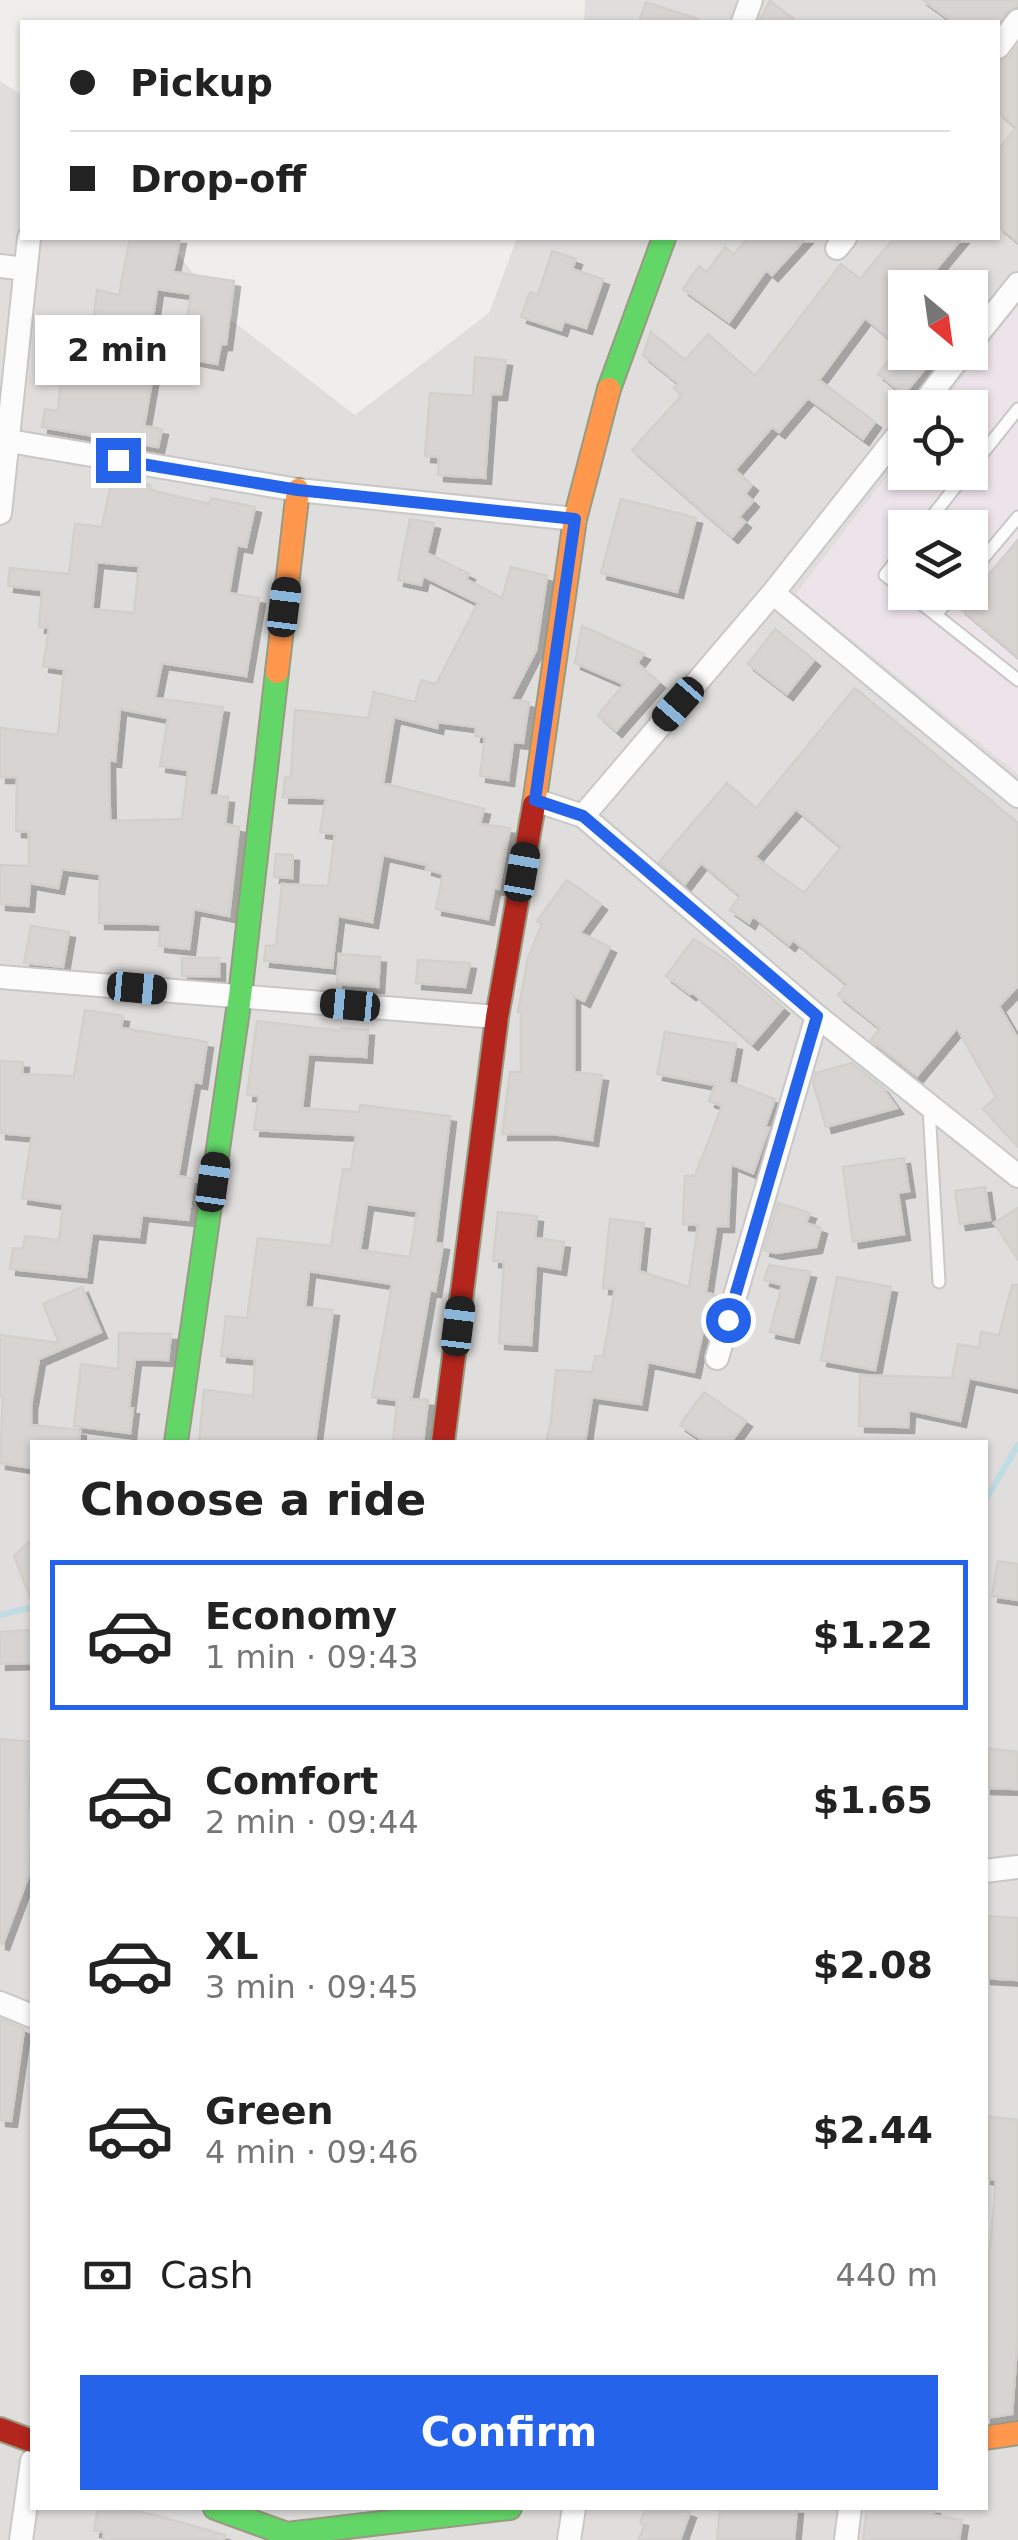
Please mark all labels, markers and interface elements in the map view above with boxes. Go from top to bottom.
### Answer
text: Pickup [130,61,273,105]
text: Drop-off [130,157,306,201]
north arrow [888,270,988,370]
map controls [888,270,988,610]
callout: 2 min [36,315,200,385]
text: 2 min [67,331,168,369]
button: locate [888,390,988,490]
route end [96,438,141,483]
button: layers [888,510,988,610]
car [265,575,303,639]
car [647,672,709,736]
car [502,840,542,904]
car [106,970,168,1006]
car [319,987,381,1023]
car [194,1150,232,1214]
car [439,1294,477,1358]
route start [706,1298,751,1343]
text: Choose a ride [80,1473,426,1526]
icon: car [85,1590,175,1680]
text: Economy [205,1594,397,1638]
text: $1.22 [813,1613,933,1657]
text: 1 min · 09:43 [205,1638,419,1676]
icon: car [85,1755,175,1845]
text: Comfort [205,1759,378,1803]
text: $1.65 [813,1778,933,1822]
text: 2 min · 09:44 [205,1803,419,1841]
icon: car [85,1920,175,2010]
text: XL [205,1924,259,1968]
text: $2.08 [813,1943,933,1987]
text: 3 min · 09:45 [205,1968,419,2006]
icon: car [85,2085,175,2175]
text: Green [205,2089,334,2133]
text: $2.44 [813,2108,933,2152]
text: 4 min · 09:46 [205,2133,419,2171]
icon: cash [80,2248,135,2303]
text: Cash [160,2253,254,2297]
text: 440 m [836,2256,938,2294]
button: Confirm [80,2375,938,2490]

